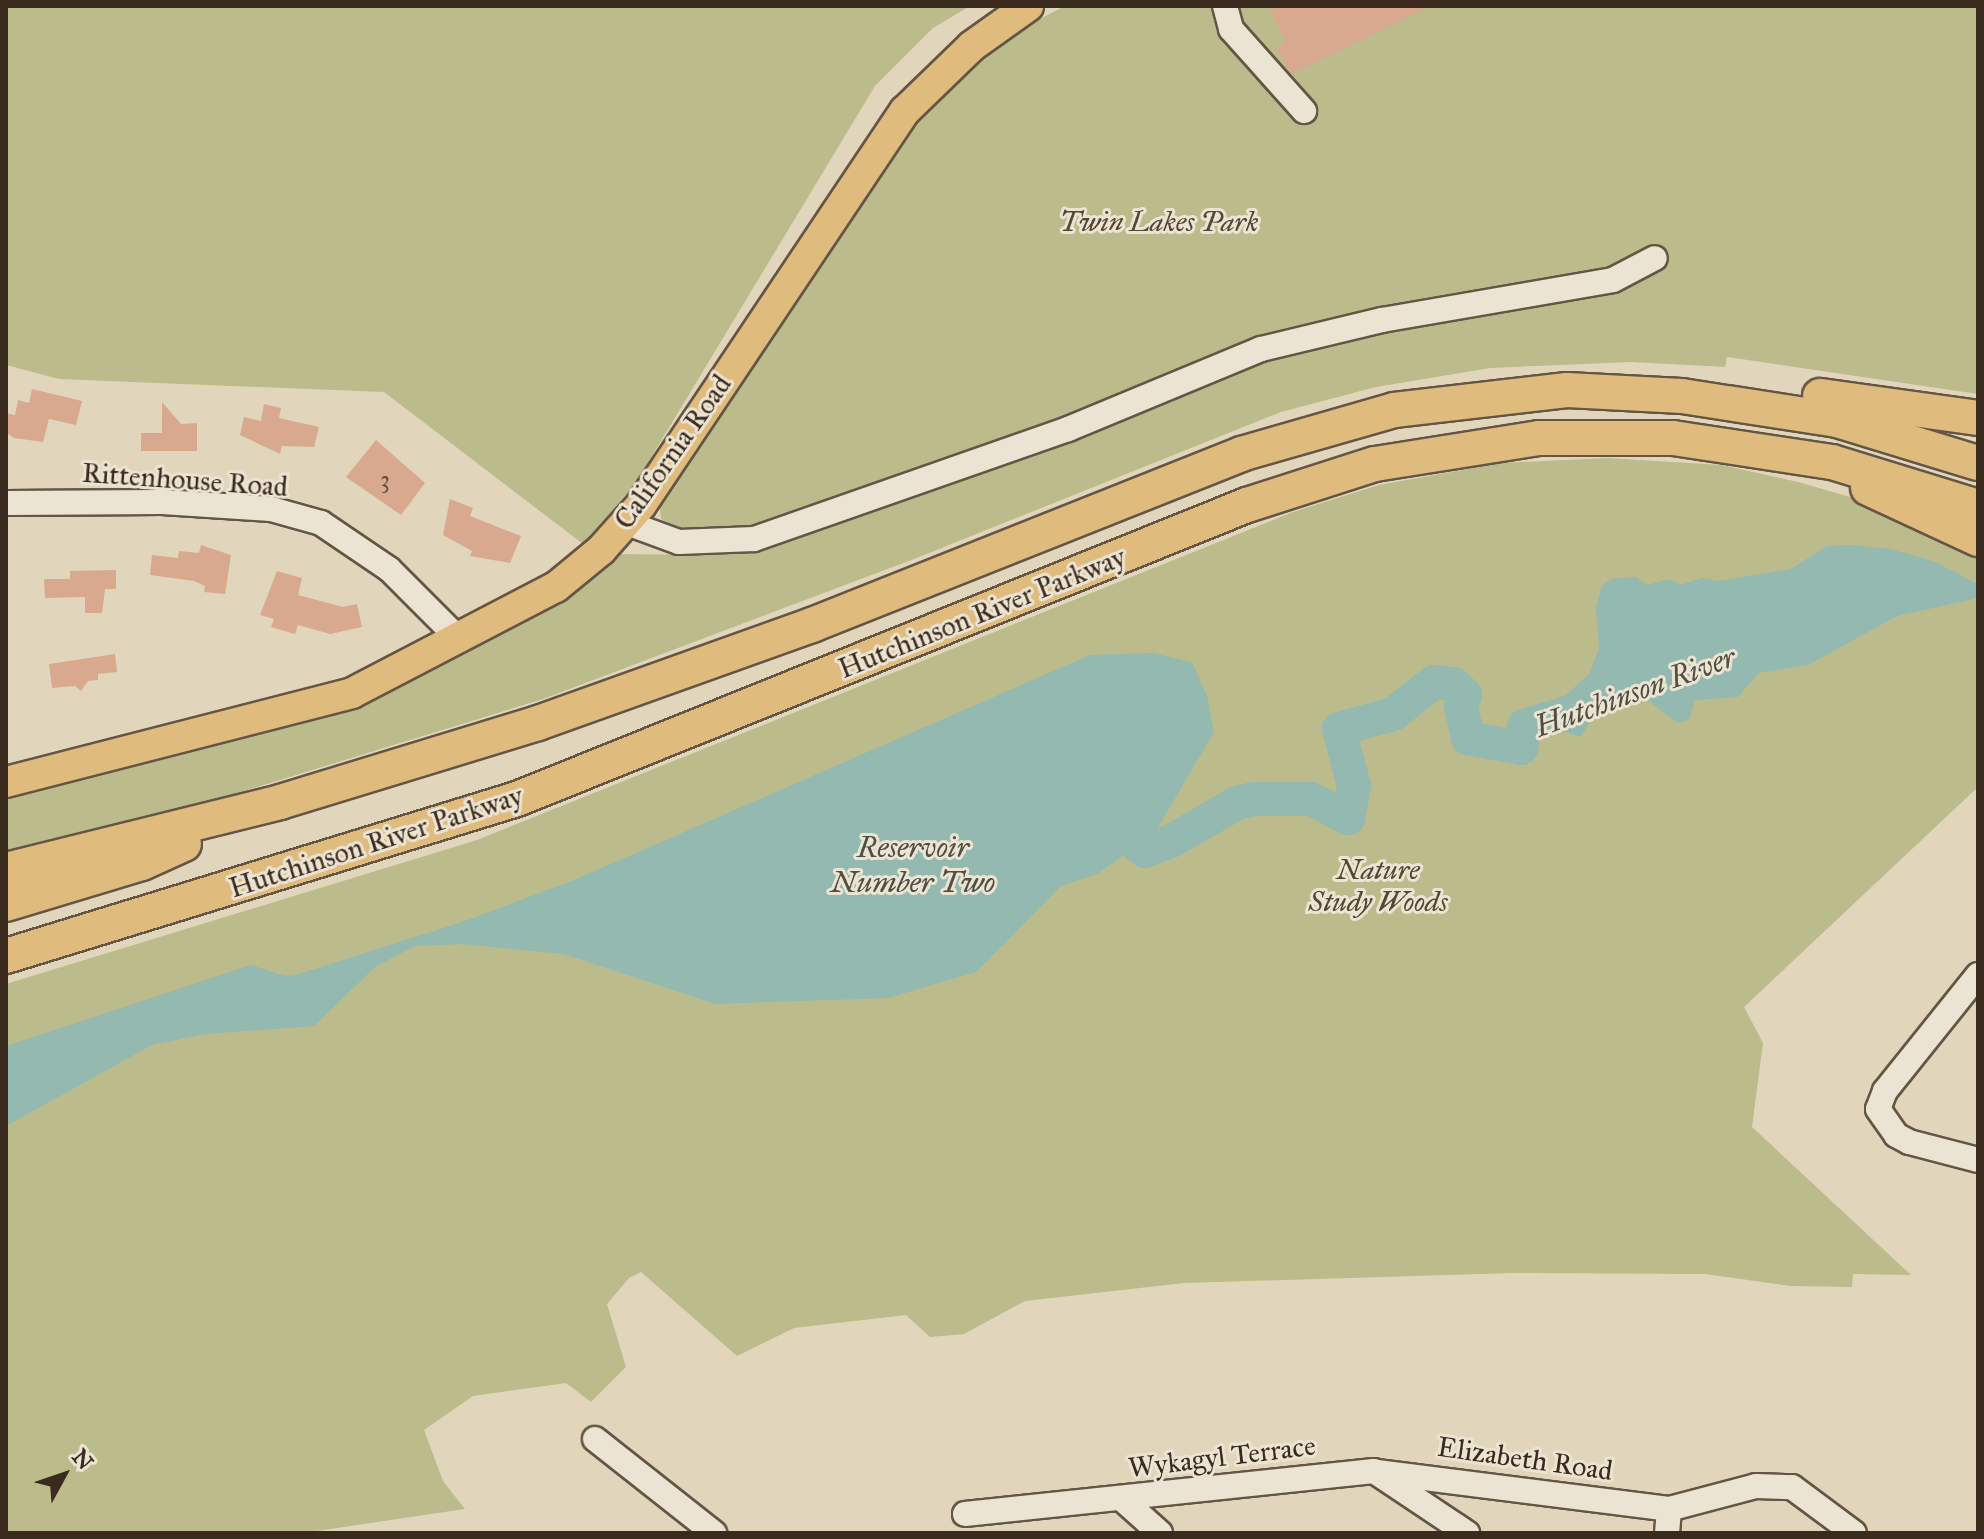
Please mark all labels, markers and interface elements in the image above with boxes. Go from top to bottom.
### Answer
park label: Twin Lakes Park [1059,205,1259,239]
street label: California Road [607,368,739,536]
street label: Rittenhouse Road [81,456,289,504]
house number: 3 [380,466,390,494]
street label: Hutchinson River Parkway [834,540,1130,686]
water label: Hutchinson River [1530,639,1740,745]
street label: Hutchinson River Parkway [225,779,527,905]
water label: Reservoir Number Two [831,829,995,900]
park label: Nature Study Woods [1308,853,1448,919]
street label: Wykagyl Terrace [1126,1429,1318,1485]
street label: Elizabeth Road [1435,1430,1615,1488]
north arrow [24,1435,104,1515]
text: N [66,1443,99,1475]

